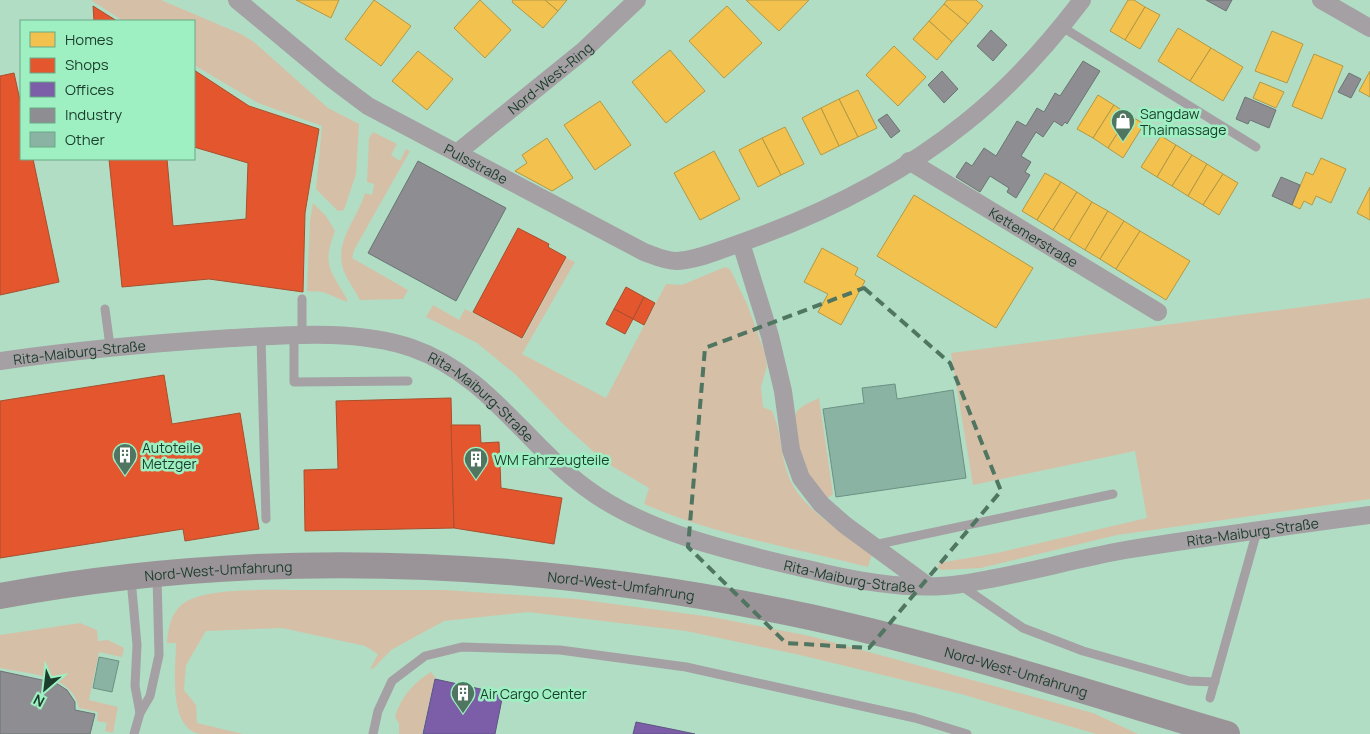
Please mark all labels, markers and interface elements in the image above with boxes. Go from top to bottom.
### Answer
legend [20,20,195,160]
text: Homes [65,29,114,50]
street label: Nord-West-Ring [503,38,596,118]
text: Shops [65,54,109,75]
text: Offices [65,79,114,100]
text: Industry [65,104,122,125]
place label: Sangdaw Thaimassage [1140,104,1226,139]
shop icon: Sangdaw Thaimassage [1110,108,1136,142]
text: Other [65,129,106,150]
street label: Pulsstraße [441,139,511,188]
street label: Kettemerstraße [986,202,1082,271]
street label: Rita-Maiburg-Straße [12,335,146,369]
street label: Rita-Maiburg-Straße [425,347,539,446]
place label: Autoteile Metzger [142,438,201,473]
building icon: Autoteile Metzger [112,442,138,476]
building icon: WM Fahrzeugteile [463,446,489,480]
place label: WM Fahrzeugteile [494,450,609,469]
street label: Rita-Maiburg-Straße [1185,513,1320,550]
street label: Rita-Maiburg-Straße [782,555,916,596]
street label: Nord-West-Umfahrung [143,556,293,585]
street label: Nord-West-Umfahrung [547,566,696,604]
street label: Nord-West-Umfahrung [943,641,1090,701]
north arrow [20,664,70,714]
building icon: Air Cargo Center [450,680,476,714]
place label: Air Cargo Center [480,684,587,703]
text: N [30,690,48,712]

